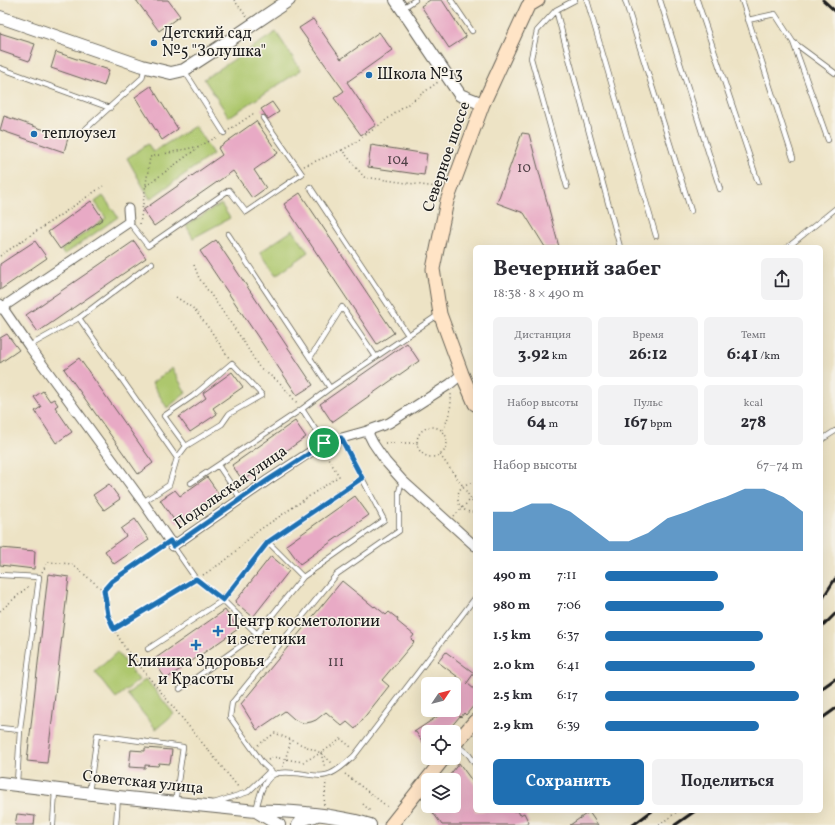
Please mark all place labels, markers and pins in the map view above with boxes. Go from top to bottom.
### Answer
place label: Детский сад №5 "Золушка" [162,23,266,63]
marker: Детский сад №5 "Золушка" [149,38,159,48]
place label: Школа №13 [377,64,463,86]
marker: Школа №13 [364,70,374,80]
place label: теплоузел [42,123,116,145]
marker: теплоузел [29,129,39,139]
pin [307,426,341,460]
place label: Центр косметологии и эстетики [227,611,380,651]
marker: Центр косметологии и эстетики [212,625,224,637]
marker: Клиника Здоровья и Красоты [190,639,202,651]
place label: Клиника Здоровья и Красоты [127,651,265,691]

